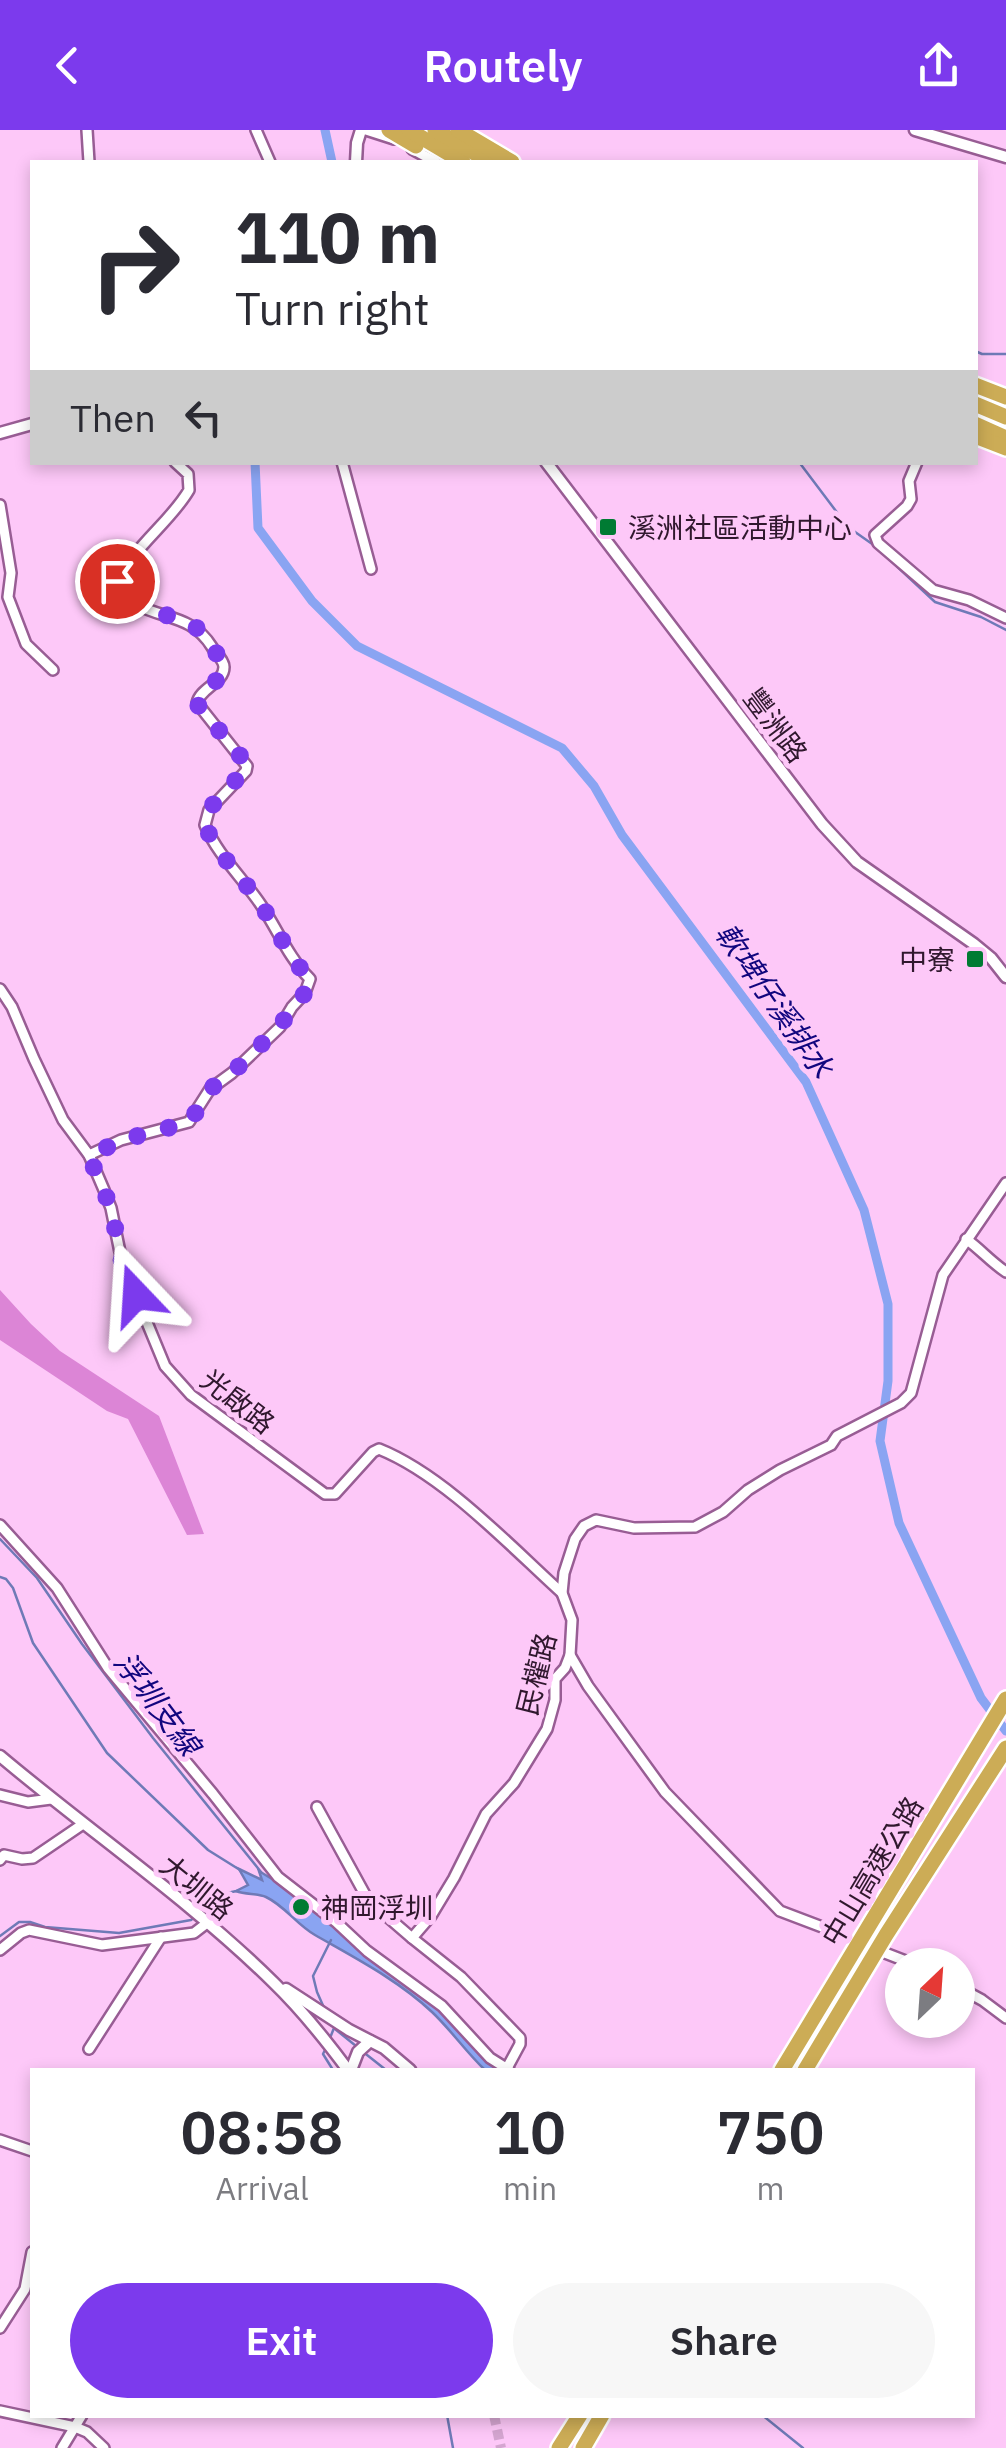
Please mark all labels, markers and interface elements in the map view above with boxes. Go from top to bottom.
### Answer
text: Routely [423,36,583,94]
icon: back [40,38,95,93]
icon: share [911,38,966,93]
text: 110 m [235,191,440,282]
icon: right [70,200,200,330]
text: Turn right [235,279,430,337]
icon: left [176,390,231,445]
text: Then [70,393,156,442]
place label: 溪洲社區活動中心 [628,509,852,546]
marker: 溪洲社區活動中心 [597,516,619,538]
pin [75,539,160,624]
icon: arrive [90,554,145,609]
street label: 豐洲路 [736,680,816,770]
water label: 軟埤仔溪排水 [707,915,844,1087]
place label: 中寮 [899,941,955,978]
marker: 中寮 [964,948,986,970]
position arrow [84,1243,188,1347]
street label: 光啟路 [194,1361,282,1441]
street label: 民權路 [508,1629,564,1719]
water label: 浮圳支線 [106,1643,211,1765]
street label: 中山高速公路 [813,1789,931,1953]
street label: 大圳路 [153,1846,241,1928]
place label: 神岡浮圳 [321,1889,433,1926]
marker: 神岡浮圳 [290,1896,312,1918]
north arrow [885,1948,975,2038]
map controls [885,1948,975,2038]
text: 08:58 [180,2092,344,2171]
text: 10 [494,2092,566,2171]
text: 750 [717,2092,825,2171]
text: Arrival [215,2167,309,2209]
text: min [503,2167,557,2209]
text: m [757,2167,784,2209]
button: Exit [70,2283,493,2398]
button: Share [513,2283,935,2398]

